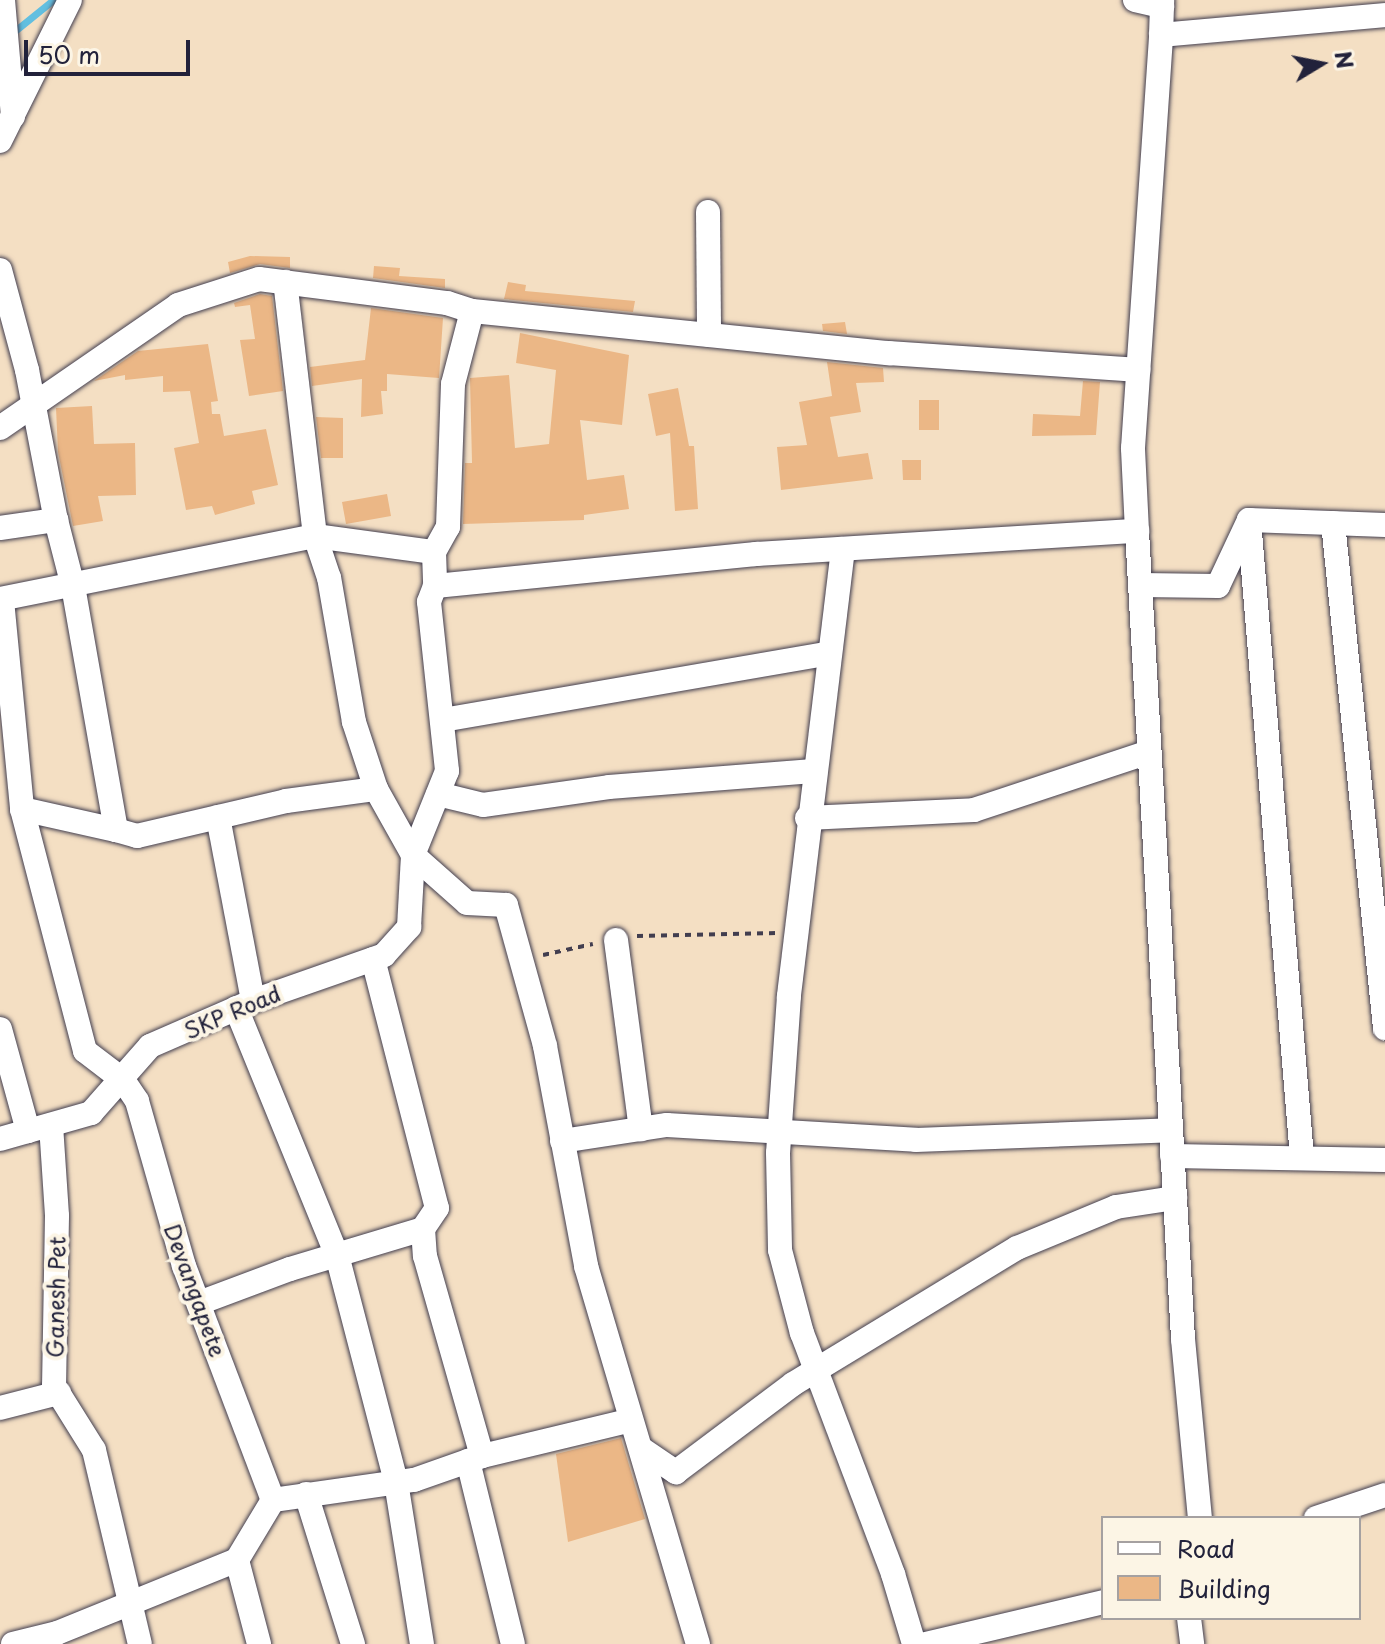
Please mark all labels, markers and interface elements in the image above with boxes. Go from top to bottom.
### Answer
scale bar [28,24,194,74]
north arrow [1281,24,1361,104]
text: 50 m [38,36,100,72]
text: N [1327,48,1363,71]
street label: SKP Road [179,979,285,1043]
street label: Devangapete [160,1220,232,1360]
street label: Ganesh Pet [41,1236,69,1358]
legend [1101,1516,1361,1620]
text: Road [1177,1530,1235,1566]
text: Building [1177,1570,1271,1606]

